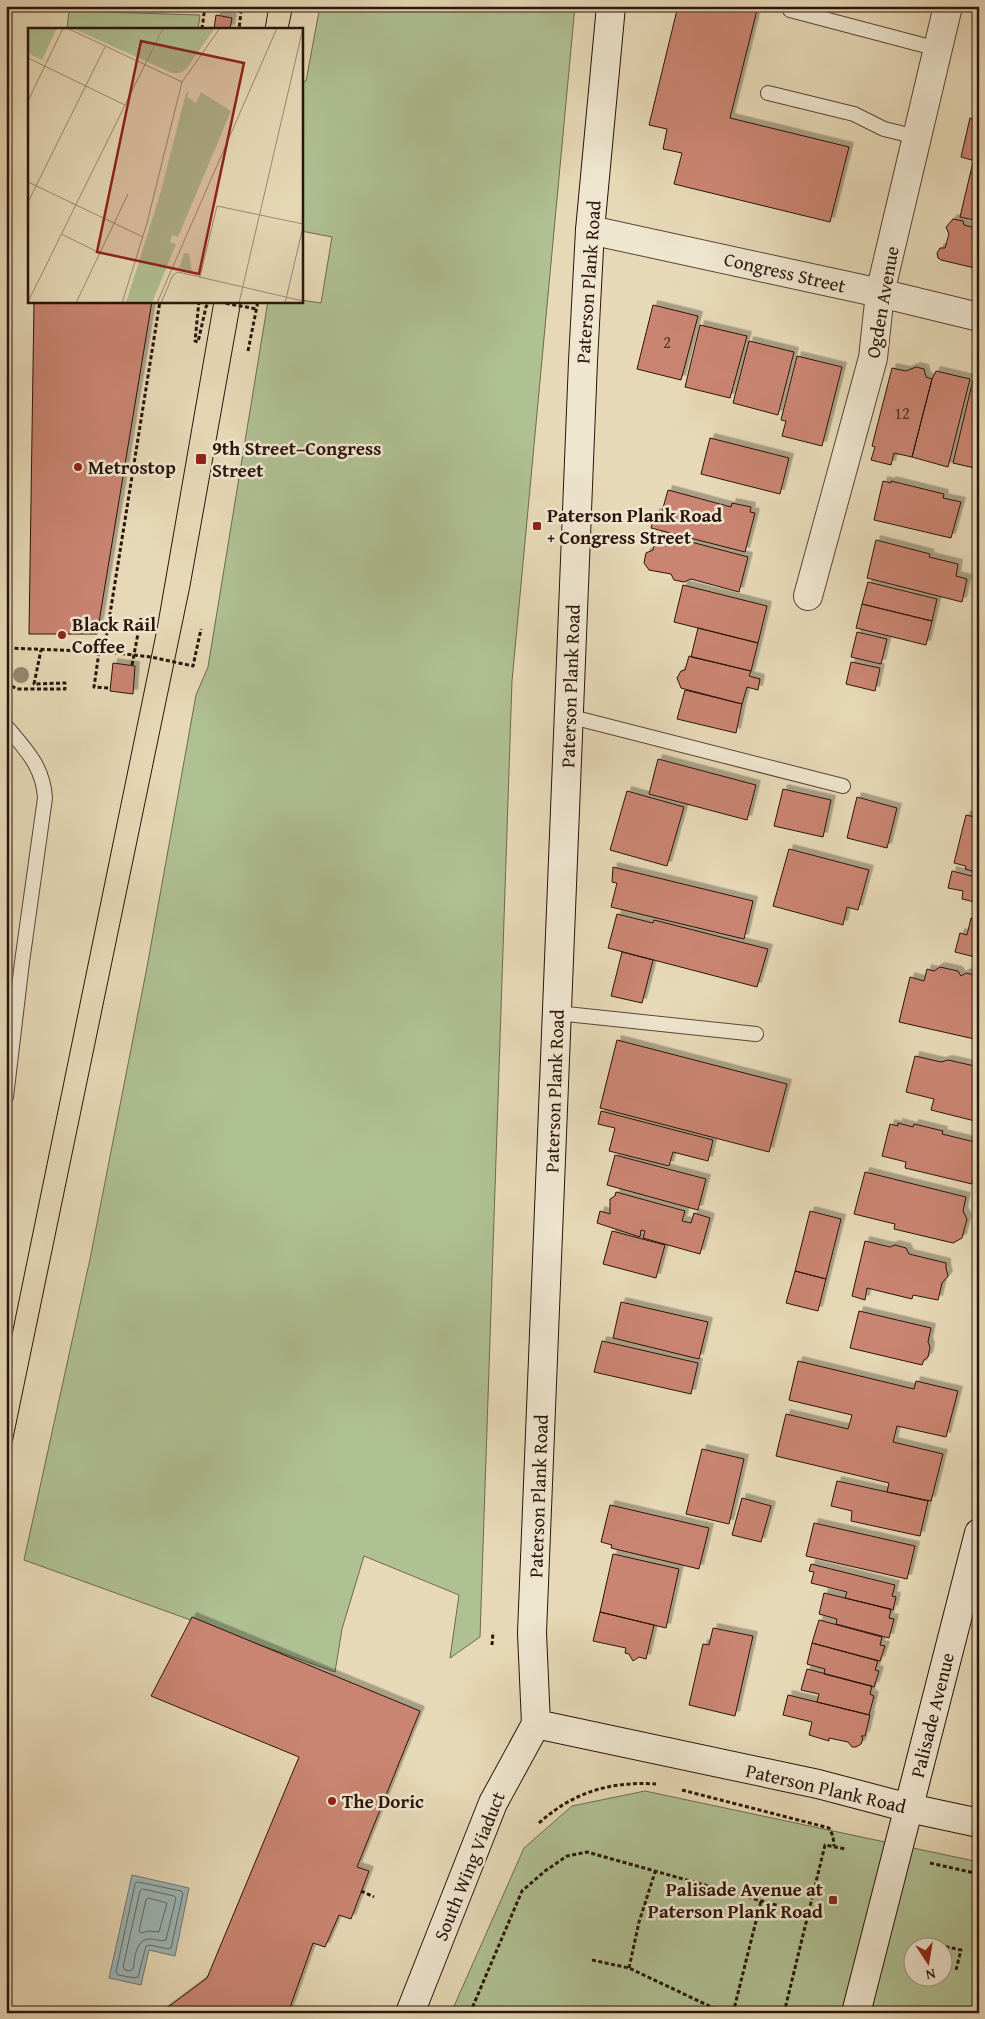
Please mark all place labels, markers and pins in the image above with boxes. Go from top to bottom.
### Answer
place label: 9th Street–Congress Street [212,434,381,484]
marker: 9th Street–Congress Street [194,452,208,466]
place label: Metrostop [88,453,176,481]
marker: Metrostop [72,461,84,473]
place label: Paterson Plank Road + Congress Street [547,501,722,551]
marker: Paterson Plank Road + Congress Street [531,520,543,532]
place label: Black Rail Coffee [72,610,156,660]
marker: Black Rail Coffee [56,629,68,641]
place label: The Doric [342,1787,424,1815]
marker: The Doric [326,1795,338,1807]
place label: Palisade Avenue at Paterson Plank Road [648,1875,824,1925]
marker: Palisade Avenue at Paterson Plank Road [827,1894,839,1906]

